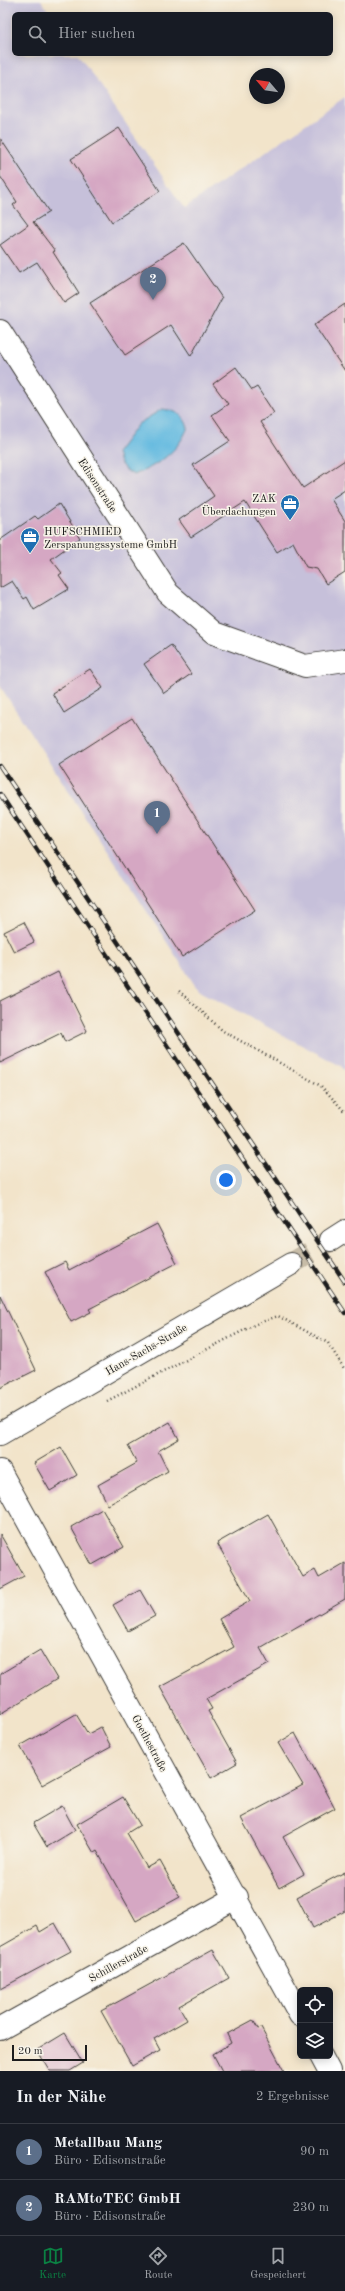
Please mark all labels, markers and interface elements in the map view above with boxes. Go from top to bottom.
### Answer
search box [12,12,333,56]
icon: search [26,23,48,45]
text: Hier suchen [58,27,135,42]
north arrow [249,68,285,104]
pin: 2 [140,267,166,300]
street label: Edisonstraße [75,457,118,515]
office icon: ZAK Überdachungen [279,493,301,521]
place label: ZAK Überdachungen [202,494,276,518]
office icon: HUFSCHMIED Zerspanungssysteme GmbH [19,526,41,554]
place label: HUFSCHMIED Zerspanungssysteme GmbH [44,527,178,551]
pin: 1 [144,801,170,834]
your location [216,1170,236,1190]
street label: Hans-Sachs-Straße [104,1322,189,1378]
street label: Goethestraße [129,1713,168,1774]
street label: Schillerstraße [87,1944,150,1985]
map controls [297,1987,333,2059]
button: locate [297,1987,333,2023]
button: layers [297,2023,333,2059]
scale bar [12,2043,87,2062]
text: 20 m [18,2046,43,2057]
text: In der Nähe [16,2089,106,2106]
text: 2 Ergebnisse [256,2090,329,2103]
text: Metallbau Mang [54,2136,162,2151]
text: 1 [25,2145,33,2158]
text: 90 m [300,2145,329,2158]
text: Büro · Edisonstraße [54,2154,166,2167]
text: RAMtoTEC GmbH [54,2192,181,2207]
text: 2 [25,2201,33,2214]
text: 230 m [292,2201,329,2214]
text: Büro · Edisonstraße [54,2210,166,2223]
tab: Karte [39,2245,66,2283]
tab: Route [144,2245,172,2283]
tab: Gespeichert [250,2245,306,2283]

